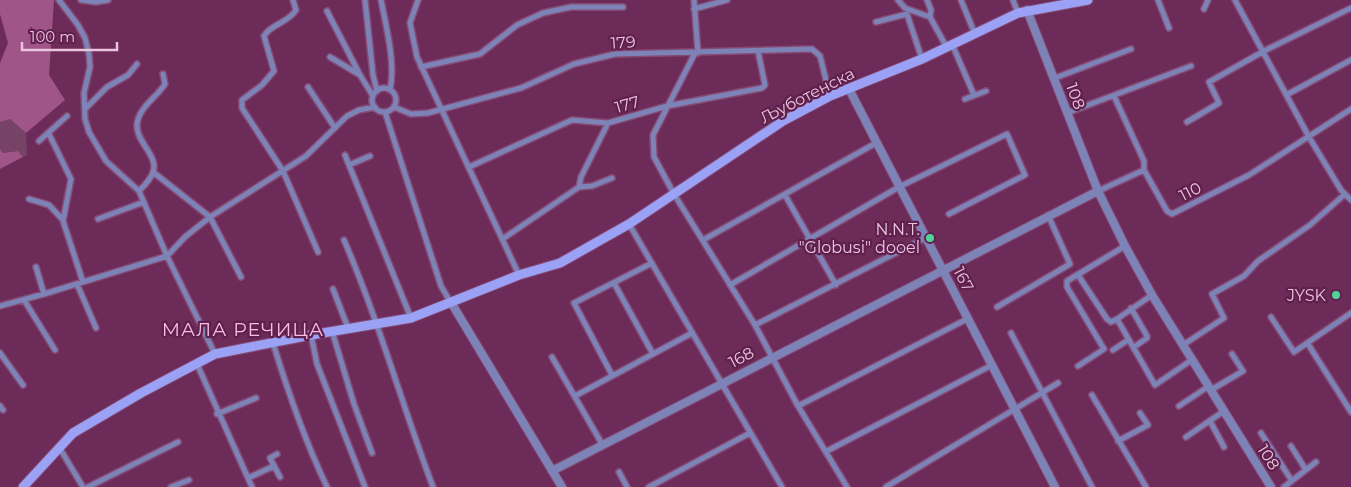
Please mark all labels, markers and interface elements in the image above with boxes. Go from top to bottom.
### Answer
scale bar [22,20,118,52]
text: 100 m [30,27,75,46]
street label: 179 [610,32,636,53]
street label: Љуботенска [757,64,858,127]
street label: 108 [1062,80,1089,112]
street label: 177 [613,92,642,117]
street label: 110 [1176,178,1204,205]
place label: N.N.T. "Globusi" dooel [799,220,920,257]
marker: N.N.T. "Globusi" dooel [924,232,936,244]
street label: 167 [949,264,978,295]
place label: JYSK [1286,286,1327,305]
marker: JYSK [1330,289,1342,301]
district label: МАЛА РЕЧИЦА [162,318,324,341]
street label: 168 [725,343,757,372]
street label: 108 [1253,441,1284,474]

